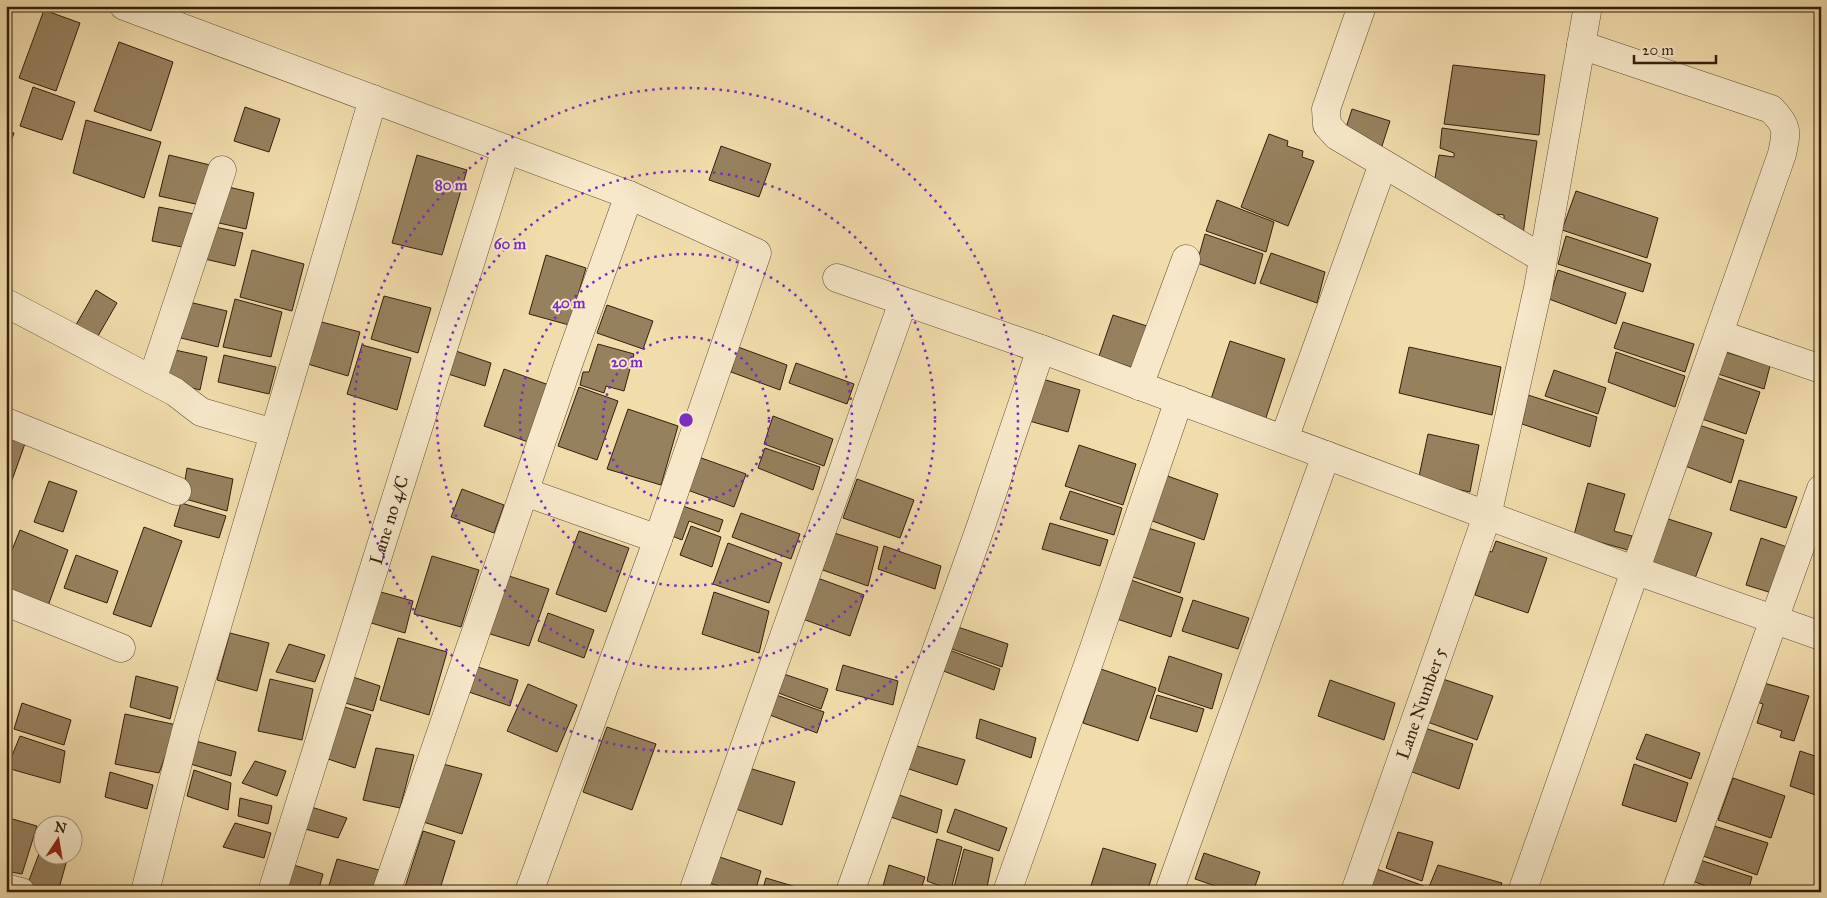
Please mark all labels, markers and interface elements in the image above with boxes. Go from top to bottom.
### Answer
scale bar [1634,32,1717,64]
text: 20 m [1642,41,1674,59]
text: 80 m [435,176,468,194]
text: 60 m [494,235,527,253]
text: 40 m [553,294,586,313]
text: 20 m [611,353,643,371]
centre of rings [677,411,695,429]
street label: Lane no 4/C [365,473,413,567]
street label: Lane Number 5 [1391,644,1451,762]
north arrow [32,816,82,866]
text: N [53,818,68,837]

